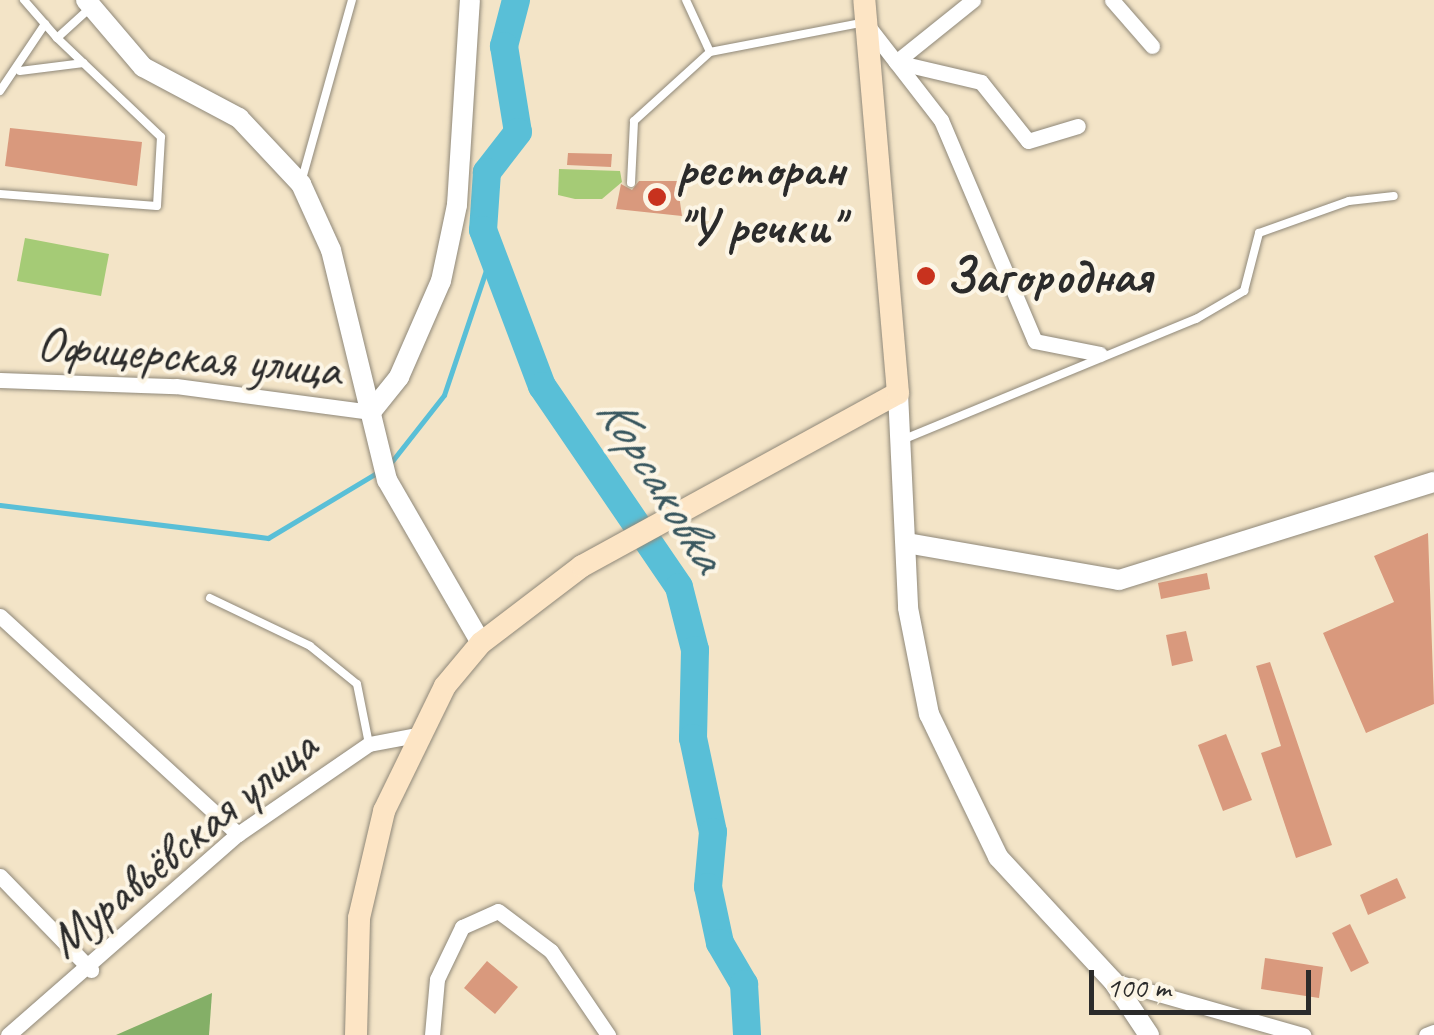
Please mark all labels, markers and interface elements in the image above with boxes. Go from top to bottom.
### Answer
place label: ресторан "У речки" [677,138,845,256]
marker: ресторан "У речки" [646,186,668,208]
place label: Загородная [946,246,1152,306]
marker: Загородная [915,265,937,287]
street label: Офицерская улица [33,313,345,399]
water label: Корсаковка [583,384,739,582]
street label: Муравьёвская улица [34,715,330,971]
scale bar [1094,950,1316,1012]
text: 100 m [1106,968,1171,1006]

